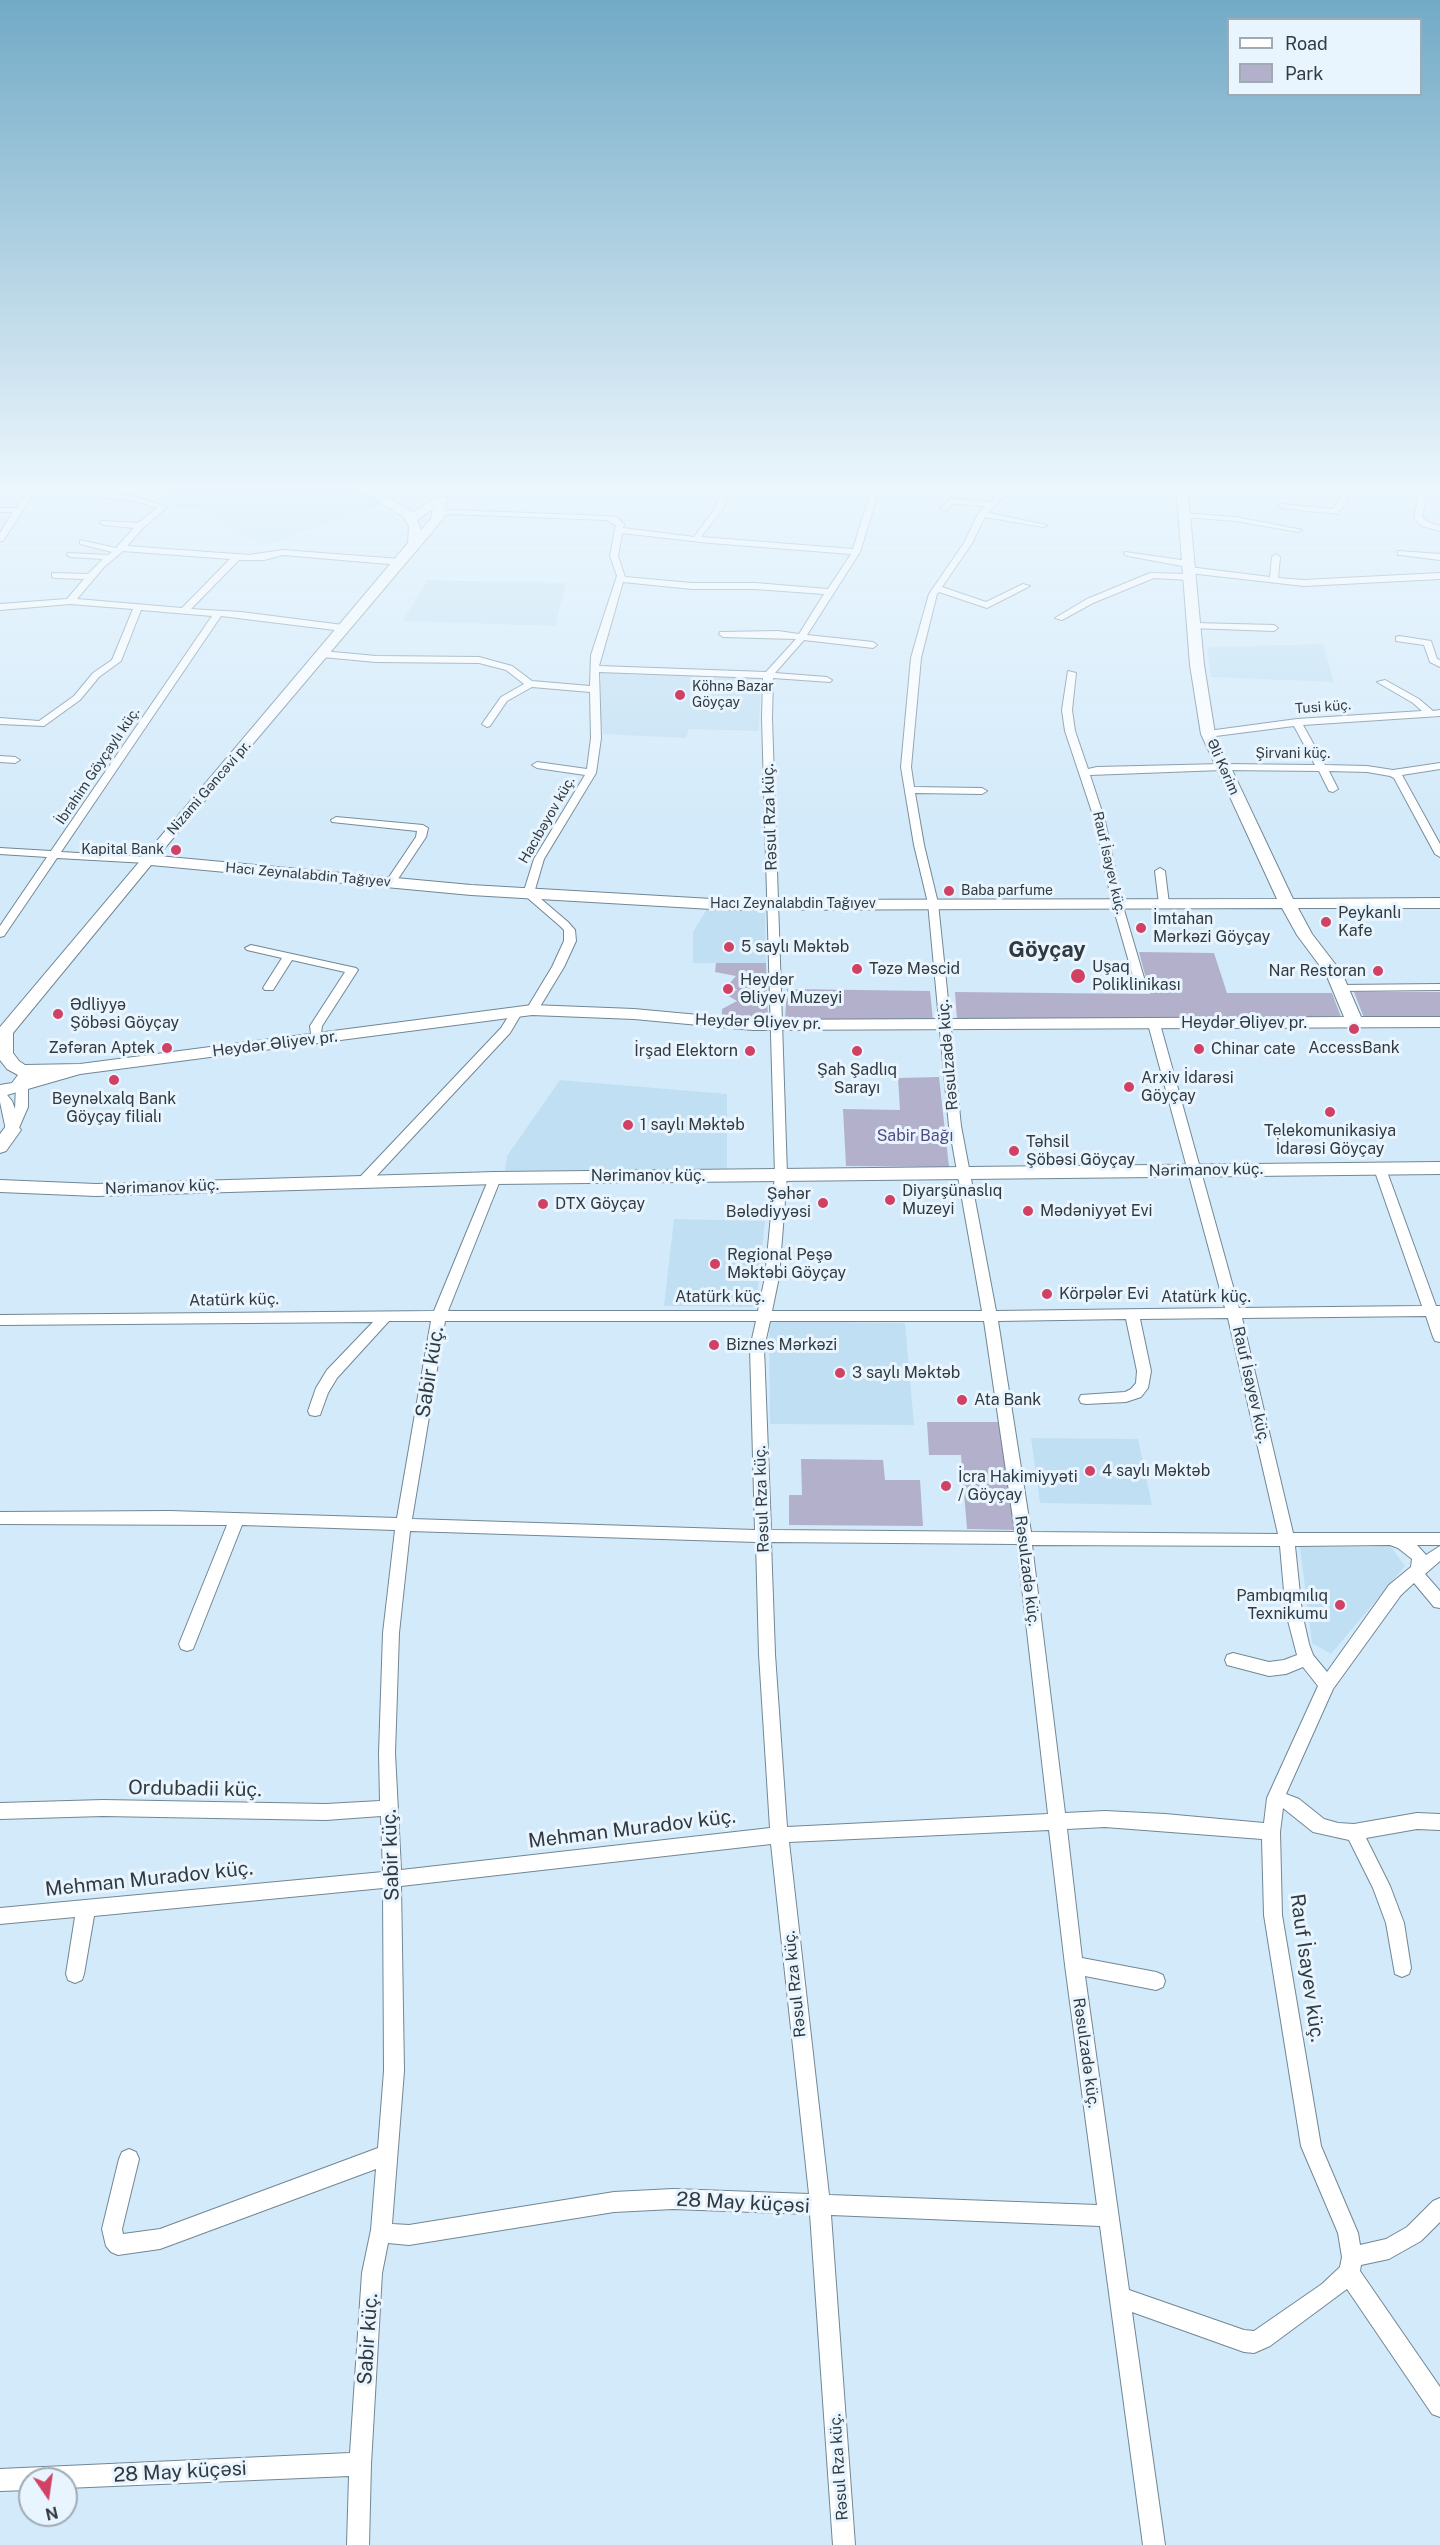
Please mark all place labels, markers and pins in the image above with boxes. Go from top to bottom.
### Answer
place label: Köhnə Bazar Göyçay [692,679,774,712]
marker: Köhnə Bazar Göyçay [673,688,687,702]
place label: Kapital Bank [81,842,164,858]
marker: Kapital Bank [169,843,183,857]
place label: Baba parfume [961,883,1053,899]
marker: Baba parfume [942,884,956,898]
place label: Peykanlı Kafe [1338,903,1401,941]
place label: İmtahan Mərkəzi Göyçay [1153,909,1270,947]
marker: Peykanlı Kafe [1319,915,1333,929]
marker: İmtahan Mərkəzi Göyçay [1134,921,1148,935]
place label: 5 saylı Məktəb [741,937,849,957]
marker: 5 saylı Məktəb [722,940,736,954]
place label: Uşaq Poliklinikası [1092,957,1181,995]
place label: Təzə Məscid [869,959,960,979]
place label: Nar Restoran [1268,961,1366,981]
marker: Təzə Məscid [850,962,864,976]
marker: Nar Restoran [1371,964,1385,978]
marker: Uşaq Poliklinikası [1069,967,1087,985]
place label: Heydər Əliyev Muzeyi [740,970,842,1008]
marker: Heydər Əliyev Muzeyi [721,982,735,996]
place label: Ədliyyə Şöbəsi Göyçay [70,995,179,1033]
marker: Ədliyyə Şöbəsi Göyçay [51,1007,65,1021]
marker: AccessBank [1347,1022,1361,1036]
place label: Zəfəran Aptek [48,1038,155,1058]
place label: AccessBank [1308,1038,1400,1058]
place label: Chinar cate [1211,1039,1296,1059]
marker: Zəfəran Aptek [160,1041,174,1055]
place label: İrşad Elektorn [634,1041,738,1061]
marker: Chinar cate [1192,1042,1206,1056]
marker: İrşad Elektorn [743,1044,757,1058]
marker: Şah Şadlıq Sarayı [850,1044,864,1058]
place label: Şah Şadlıq Sarayı [817,1060,897,1098]
place label: Arxiv İdarəsi Göyçay [1141,1068,1234,1106]
marker: Beynəlxalq Bank Göyçay filialı [107,1073,121,1087]
marker: Arxiv İdarəsi Göyçay [1122,1080,1136,1094]
place label: Beynəlxalq Bank Göyçay filialı [52,1089,176,1127]
marker: Telekomunikasiya İdarəsi Göyçay [1323,1105,1337,1119]
place label: 1 saylı Məktəb [640,1115,745,1135]
marker: 1 saylı Məktəb [621,1118,635,1132]
place label: Telekomunikasiya İdarəsi Göyçay [1264,1121,1396,1159]
place label: Təhsil Şöbəsi Göyçay [1026,1132,1135,1170]
marker: Təhsil Şöbəsi Göyçay [1007,1144,1021,1158]
place label: Diyarşünaslıq Muzeyi [902,1181,1002,1219]
place label: Şəhər Bələdiyyəsi [726,1184,811,1222]
marker: Diyarşünaslıq Muzeyi [883,1193,897,1207]
place label: DTX Göyçay [555,1194,645,1214]
marker: Şəhər Bələdiyyəsi [816,1196,830,1210]
marker: DTX Göyçay [536,1197,550,1211]
place label: Mədəniyyət Evi [1040,1201,1153,1221]
marker: Mədəniyyət Evi [1021,1204,1035,1218]
place label: Regional Peşə Məktəbi Göyçay [727,1245,846,1283]
marker: Regional Peşə Məktəbi Göyçay [708,1257,722,1271]
place label: Körpələr Evi [1059,1284,1149,1304]
marker: Körpələr Evi [1040,1287,1054,1301]
place label: Biznes Mərkəzi [726,1335,837,1355]
marker: Biznes Mərkəzi [707,1338,721,1352]
place label: 3 saylı Məktəb [852,1363,960,1383]
marker: 3 saylı Məktəb [833,1366,847,1380]
place label: Ata Bank [974,1390,1041,1410]
marker: Ata Bank [955,1393,969,1407]
place label: 4 saylı Məktəb [1102,1461,1210,1481]
marker: 4 saylı Məktəb [1083,1464,1097,1478]
place label: İcra Hakimiyyəti / Göyçay [958,1467,1078,1505]
marker: İcra Hakimiyyəti / Göyçay [939,1479,953,1493]
place label: Pambıqmılıq Texnikumu [1236,1586,1328,1624]
marker: Pambıqmılıq Texnikumu [1333,1598,1347,1612]

